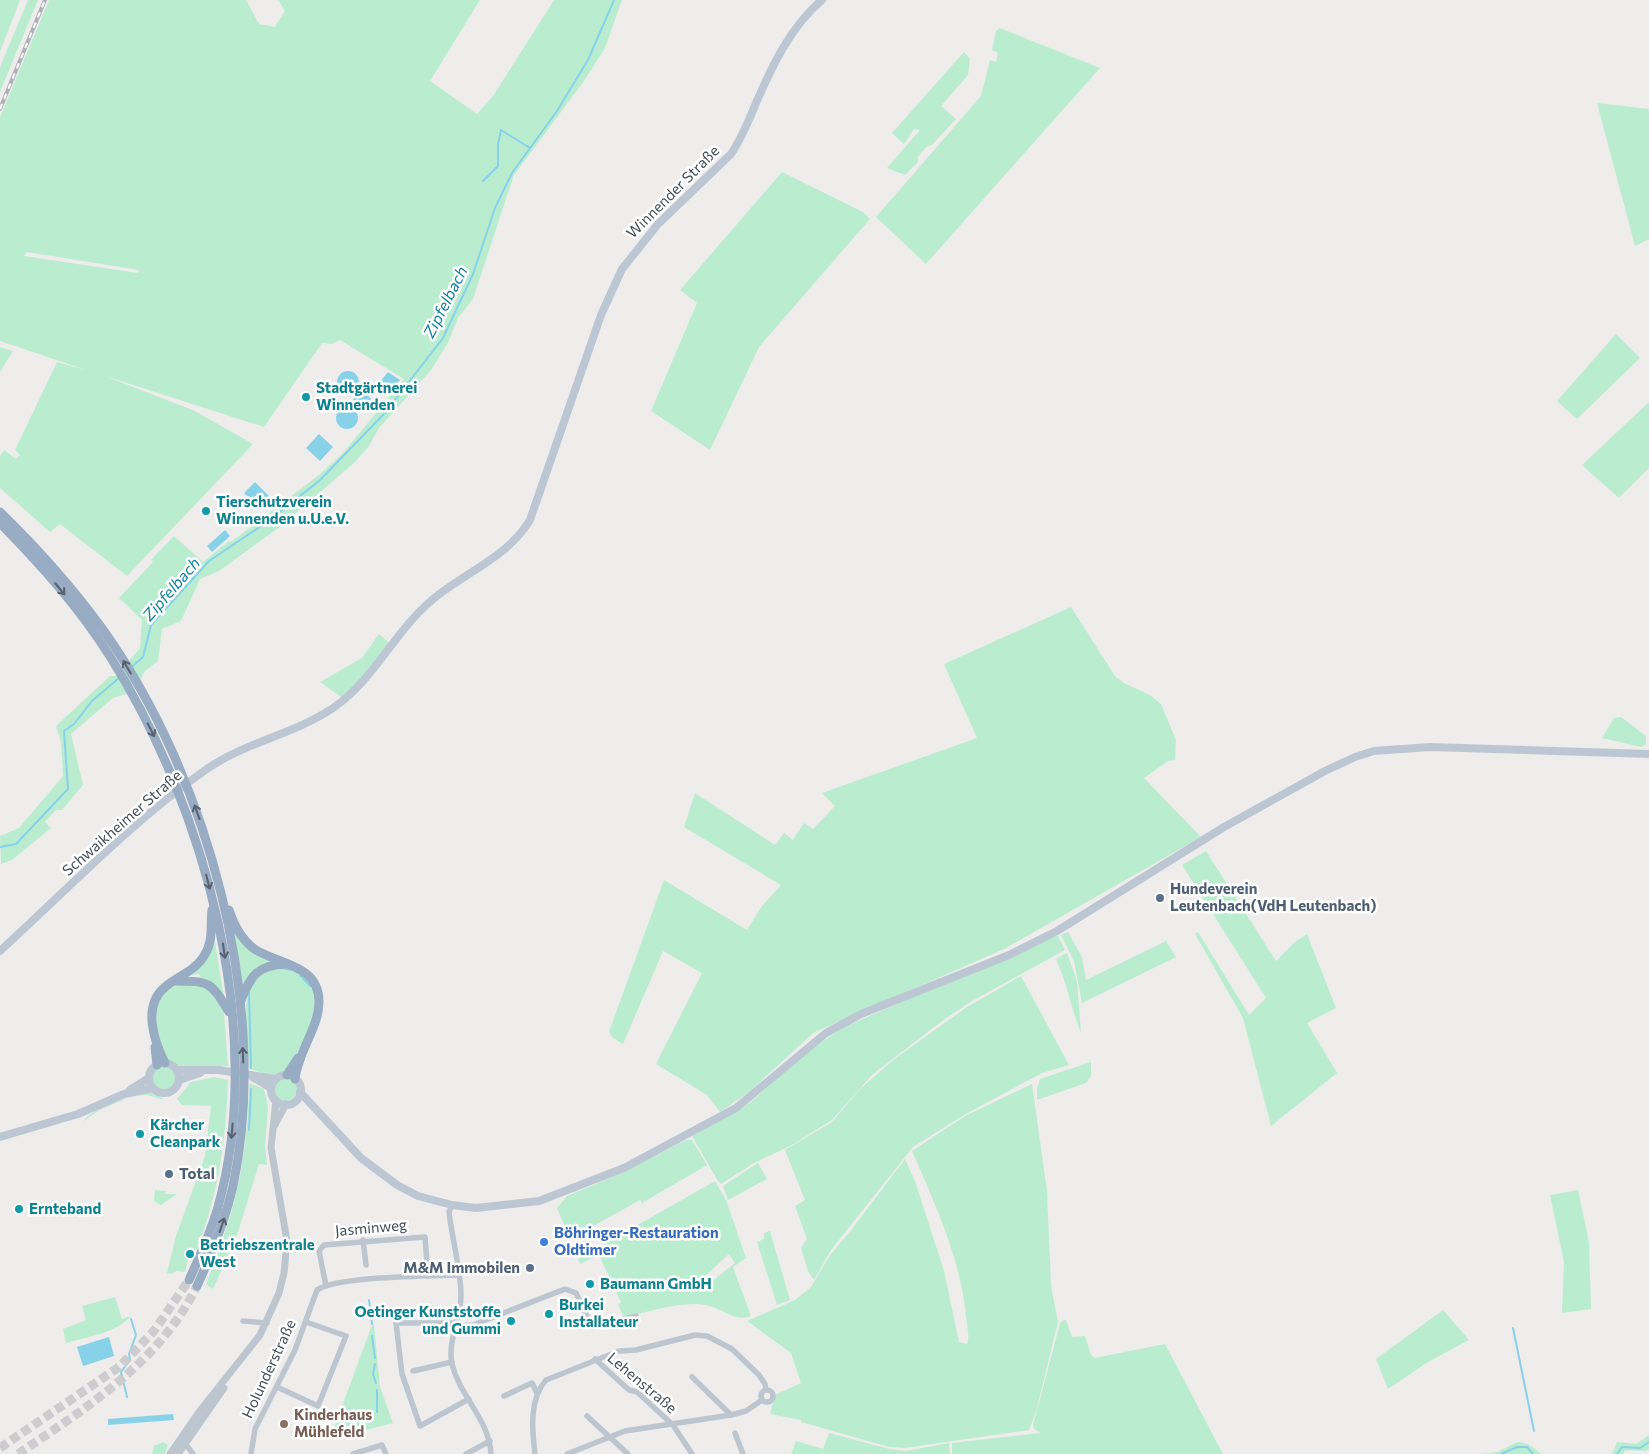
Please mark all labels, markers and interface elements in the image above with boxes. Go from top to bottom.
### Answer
street label: Winnender Straße [622,141,722,241]
water label: Zipfelbach [418,263,471,342]
place label: Stadtgärtnerei Winnenden [316,378,417,413]
marker: Stadtgärtnerei Winnenden [300,391,312,403]
place label: Tierschutzverein Winnenden u.U.e.V. [216,492,349,527]
marker: Tierschutzverein Winnenden u.U.e.V. [200,505,212,517]
water label: Zipfelbach [137,553,203,625]
one-way arrow [55,582,66,595]
one-way arrow [122,661,132,675]
one-way arrow [147,722,157,737]
street label: Schwaikheimer Straße [58,766,185,879]
one-way arrow [192,805,201,820]
one-way arrow [204,873,214,889]
place label: Hundeverein Leutenbach(VdH Leutenbach) [1170,879,1376,914]
marker: Hundeverein Leutenbach(VdH Leutenbach) [1154,892,1166,904]
one-way arrow [219,942,229,958]
one-way arrow [238,1047,247,1063]
place label: Kärcher Cleanpark [150,1115,221,1150]
one-way arrow [227,1123,236,1139]
marker: Kärcher Cleanpark [134,1128,146,1140]
place label: Total [179,1164,215,1182]
marker: Total [163,1168,175,1180]
place label: Ernteband [29,1199,101,1217]
marker: Ernteband [13,1203,25,1215]
street label: Jasminweg [334,1215,408,1239]
one-way arrow [218,1217,227,1233]
place label: Böhringer-Restauration Oldtimer [554,1223,719,1258]
place label: Betriebszentrale West [200,1235,315,1270]
marker: Böhringer-Restauration Oldtimer [538,1236,550,1248]
marker: Betriebszentrale West [184,1248,196,1260]
place label: M&M Immobilen [403,1258,520,1276]
marker: M&M Immobilen [524,1262,536,1274]
place label: Baumann GmbH [600,1274,712,1292]
marker: Baumann GmbH [584,1278,596,1290]
place label: Burkei Installateur [559,1295,639,1330]
place label: Oetinger Kunststoffe und Gummi [354,1302,501,1337]
marker: Burkei Installateur [543,1308,555,1320]
marker: Oetinger Kunststoffe und Gummi [505,1315,517,1327]
street label: Holunderstraße [237,1316,299,1421]
street label: Lehenstraße [604,1348,681,1417]
place label: Kinderhaus Mühlefeld [294,1405,372,1440]
marker: Kinderhaus Mühlefeld [278,1418,290,1430]

